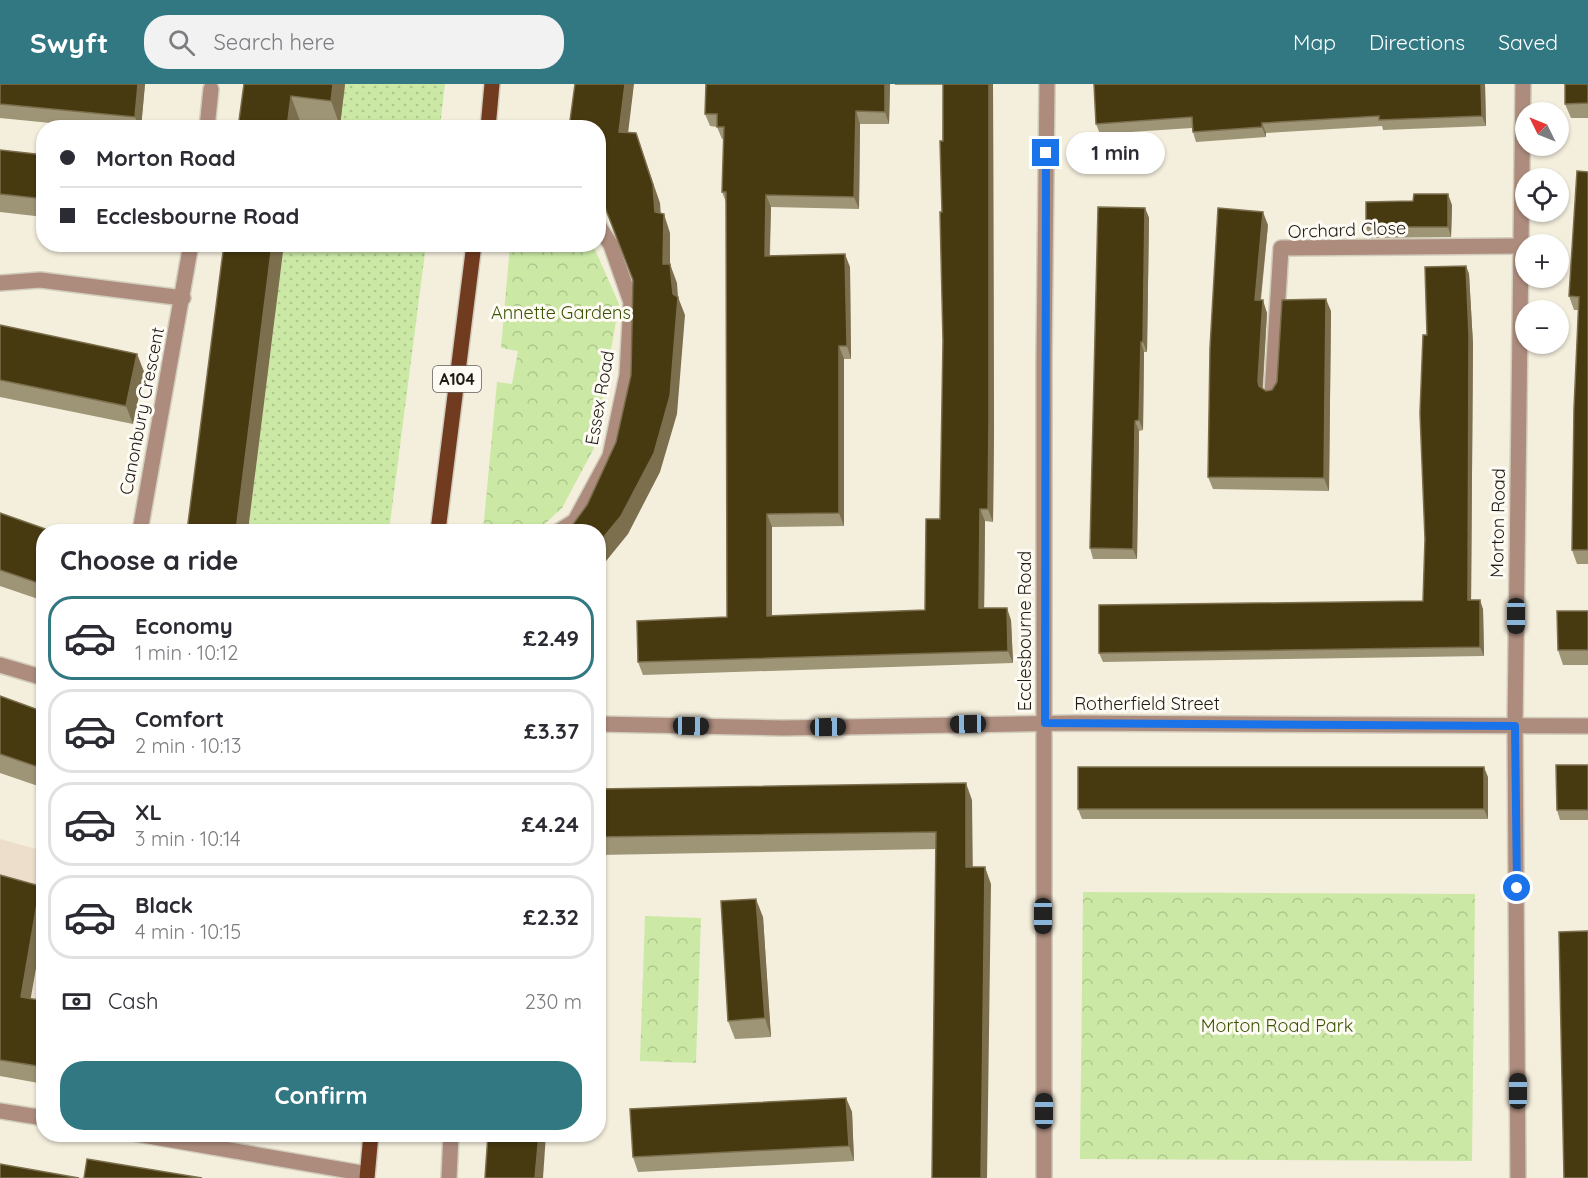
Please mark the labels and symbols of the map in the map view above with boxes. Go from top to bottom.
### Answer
north arrow [1515,102,1569,156]
callout: 1 min [1067,132,1166,174]
route end [1032,139,1059,166]
street label: Orchard Close [1287,216,1407,243]
park label: Annette Gardens [491,301,631,324]
street label: Canonbury Crescent [114,325,169,497]
street label: Essex Road [580,349,619,447]
road number: A104 [433,366,481,392]
street label: Morton Road [1485,468,1510,578]
street label: Ecclesbourne Road [1013,551,1036,711]
car [1507,598,1525,634]
street label: Rotherfield Street [1074,692,1220,715]
car [950,715,986,733]
car [673,717,709,735]
car [810,718,846,736]
route start [1503,874,1530,901]
car [1034,898,1052,934]
park label: Morton Road Park [1201,1014,1353,1037]
car [1509,1073,1527,1109]
car [1035,1093,1053,1129]

